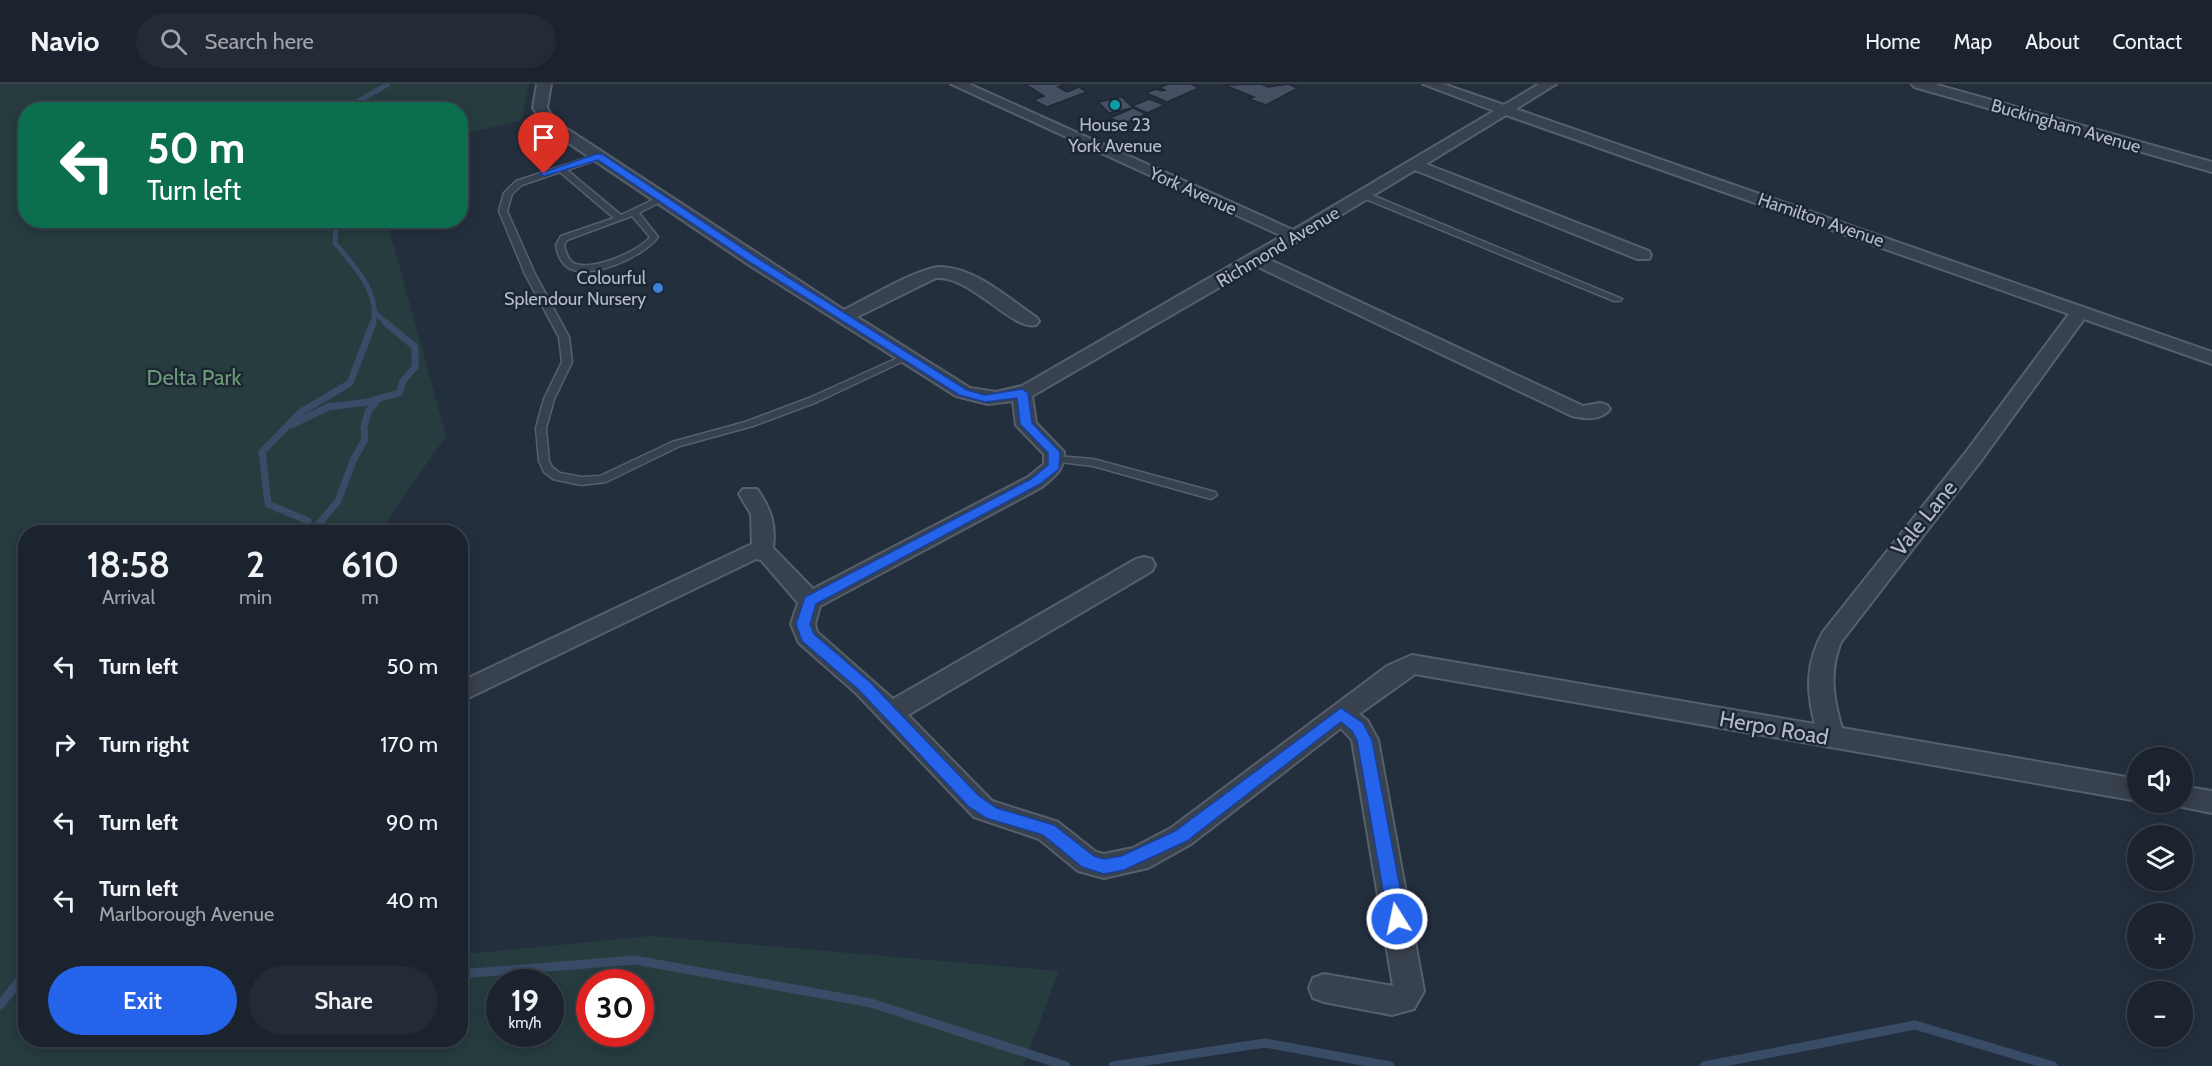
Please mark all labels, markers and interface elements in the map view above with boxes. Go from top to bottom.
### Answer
search box [136,14,556,68]
text: Navio [30,24,100,58]
icon: search [157,25,190,58]
text: Search here [205,28,314,55]
text: Home [1865,29,1921,54]
text: Map [1954,29,1992,54]
text: About [2025,29,2079,54]
text: Contact [2112,29,2182,54]
street label: Buckingham Avenue [1989,94,2143,158]
marker: House 23 York Avenue [1108,98,1122,112]
pin [518,112,569,174]
place label: House 23 York Avenue [1067,114,1162,157]
icon: arrive [527,121,560,154]
text: 50 m [147,122,245,174]
icon: left [48,126,126,204]
street label: York Avenue [1145,162,1240,220]
text: Turn left [147,174,241,207]
street label: Hamilton Avenue [1755,188,1887,252]
street label: Richmond Avenue [1213,202,1343,292]
place label: Colourful Splendour Nursery [504,267,647,310]
marker: Colourful Splendour Nursery [651,281,665,295]
park label: Delta Park [147,364,242,391]
street label: Vale Lane [1885,475,1963,561]
text: 18:58 [87,542,170,586]
text: 2 [246,542,265,586]
text: 610 [341,542,399,586]
text: Arrival [102,585,155,609]
text: min [239,585,272,609]
text: m [361,585,379,609]
icon: left [48,650,81,683]
text: Turn left [99,653,178,680]
text: 50 m [386,653,438,680]
street label: Herpo Road [1717,705,1831,751]
icon: right [48,728,81,761]
text: Turn right [99,731,189,758]
text: 170 m [380,731,438,758]
map controls [2127,747,2193,1047]
button: sound [2127,747,2193,813]
icon: left [48,806,81,839]
text: Turn left [99,809,178,836]
text: 90 m [386,809,438,836]
button: layers [2127,825,2193,891]
text: Turn left [99,875,178,902]
icon: left [48,884,81,917]
text: 40 m [386,887,438,914]
position arrow [1365,887,1429,951]
text: Marlborough Avenue [99,902,274,926]
button: + [2127,903,2193,969]
button: Exit [48,966,237,1035]
button: Share [249,966,438,1035]
speed limit sign: 30 [576,969,654,1047]
button: − [2127,981,2193,1047]
text: 19 [511,982,539,1019]
text: km/h [509,1014,541,1032]

